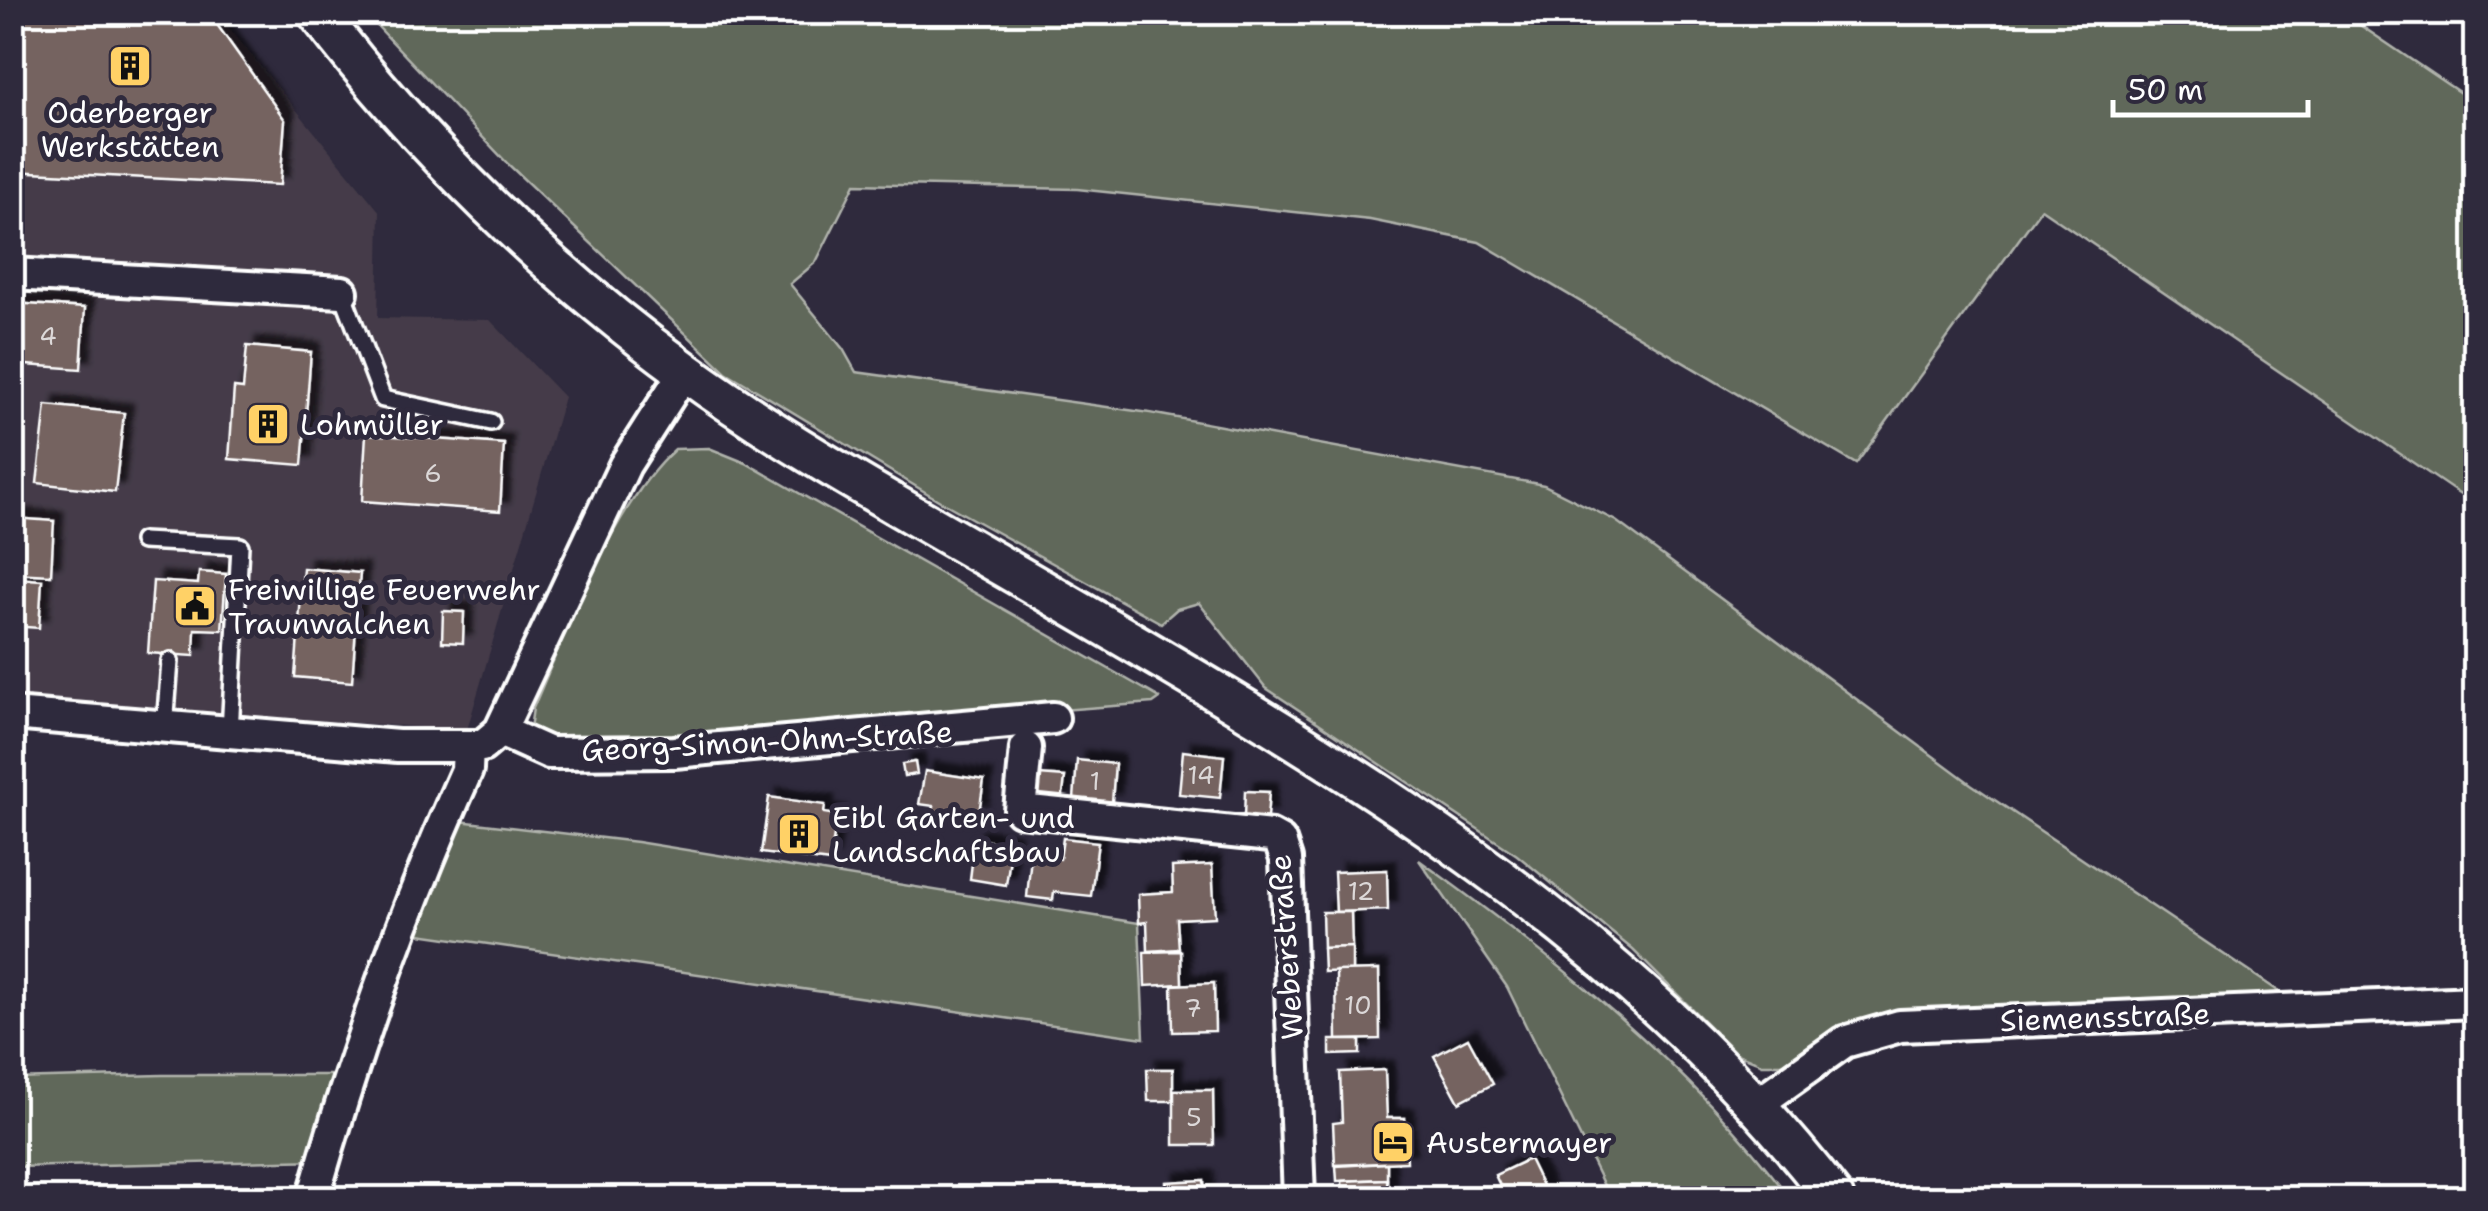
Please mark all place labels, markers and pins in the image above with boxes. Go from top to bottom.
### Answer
building icon: Oderberger Werkstätten [107,43,153,89]
place label: Oderberger Werkstätten [41,92,219,167]
building icon: Lohmüller [245,401,291,447]
place label: Lohmüller [300,404,444,445]
place label: Freiwillige Feuerwehr Traunwalchen [228,569,540,644]
public building icon: Freiwillige Feuerwehr Traunwalchen [172,583,218,629]
place label: Eibl Garten- und Landschaftsbau [832,797,1075,872]
building icon: Eibl Garten- und Landschaftsbau [776,811,822,857]
hotel icon: Austermayer [1370,1119,1416,1165]
place label: Austermayer [1426,1122,1612,1163]

